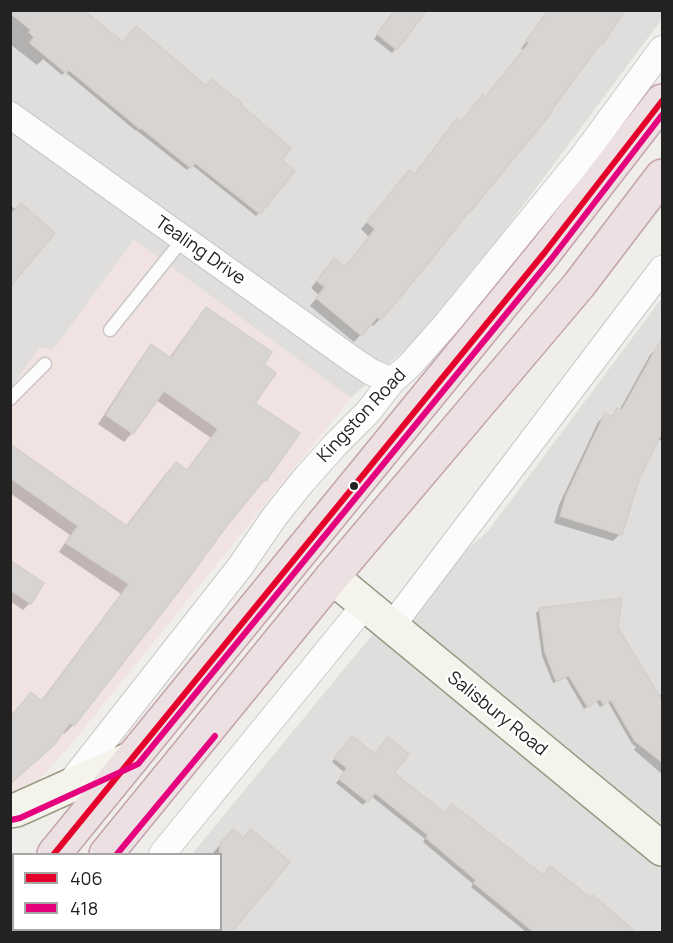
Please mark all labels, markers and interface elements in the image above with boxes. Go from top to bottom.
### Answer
street label: Tealing Drive [151,212,249,290]
street label: Kingston Road [313,365,411,467]
unlabelled marker [348,480,360,492]
street label: Salisbury Road [443,667,551,761]
legend [12,853,222,931]
text: 406 [70,866,103,890]
text: 418 [70,896,98,920]

